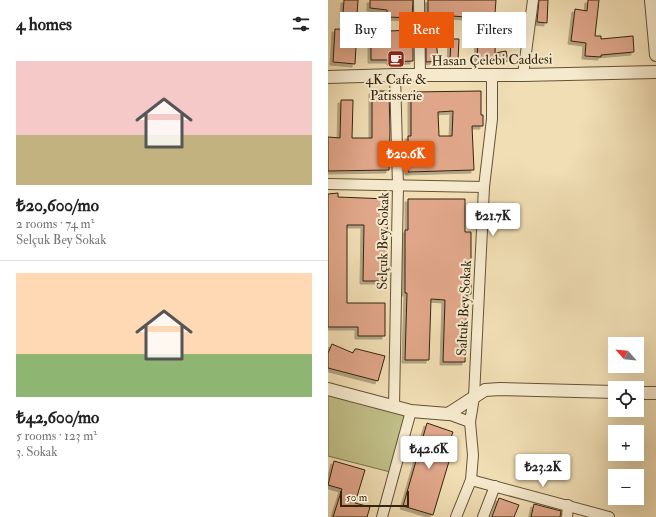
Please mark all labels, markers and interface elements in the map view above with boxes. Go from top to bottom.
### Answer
chip: Buy [340,12,391,48]
chip: Rent [399,12,454,48]
chip: Filters [462,12,526,48]
icon: filters [290,13,312,35]
text: 4 homes [16,14,72,35]
cafe icon: 4K Cafe & Patisserie [386,49,406,69]
street label: Hasan Çelebi Caddesi [431,50,553,70]
place label: 4K Cafe & Patisserie [365,71,427,104]
icon: home [128,87,200,159]
pin: ₺20.6K [373,141,439,175]
text: ₺20.6K [387,146,425,162]
street label: Selçuk Bey Sokak [374,192,393,290]
text: ₺20,600/mo [16,195,99,216]
pin: ₺21.7K [460,203,526,237]
text: ₺21.7K [475,208,511,224]
text: 2 rooms · 74 m² [16,216,94,232]
text: Selçuk Bey Sokak [16,232,106,248]
street label: Saltuk Bey Sokak [453,259,476,356]
icon: home [128,299,200,371]
north arrow [608,337,644,373]
map controls [608,337,644,505]
button: locate [608,381,644,417]
text: ₺42,600/mo [16,407,99,428]
button: + [608,425,644,461]
text: 5 rooms · 123 m² [16,428,97,444]
pin: ₺42.6K [396,436,462,470]
text: ₺42.6K [409,441,449,457]
text: 3. Sokak [16,444,57,460]
pin: ₺23.2K [510,454,576,488]
text: ₺23.2K [524,459,562,475]
button: − [608,469,644,505]
scale bar [340,489,409,508]
text: 50 m [346,491,367,504]

